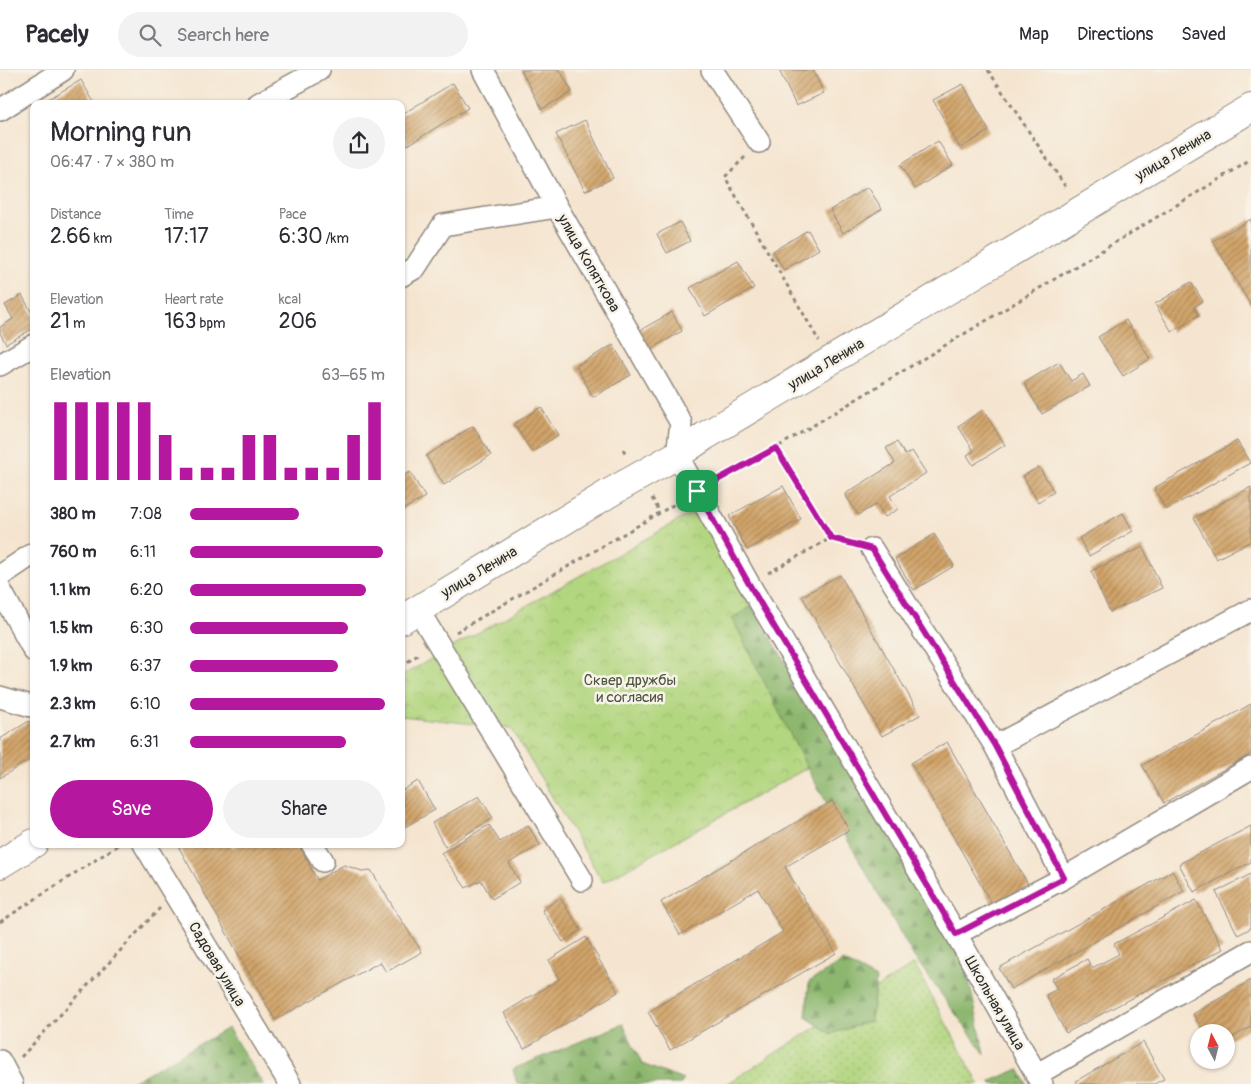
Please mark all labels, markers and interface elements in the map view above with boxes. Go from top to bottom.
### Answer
search box [118,12,468,57]
text: Pacely [25,20,88,49]
icon: search [136,21,164,49]
text: Search here [176,23,269,47]
text: Map [1019,23,1049,46]
text: Directions [1077,23,1153,46]
text: Saved [1181,23,1226,46]
text: Morning run [50,115,192,150]
button: share [333,117,385,169]
street label: улица Ленина [1131,125,1215,186]
text: 06:47 · 7 × 380 m [50,152,174,172]
text: Distance [50,206,101,223]
text: Time [164,206,194,223]
text: Pace [279,206,306,223]
street label: улица Копяткова [552,210,624,315]
text: 2.66 [50,223,91,250]
text: 17:17 [164,223,209,250]
text: 6:30 [279,223,323,250]
text: km [91,230,112,247]
text: /km [323,230,349,247]
text: Elevation [50,291,103,308]
text: Heart rate [164,291,223,308]
text: kcal [279,291,301,308]
text: 21 [50,308,70,335]
text: 163 [164,308,196,335]
text: 206 [279,308,317,335]
text: m [70,315,85,332]
text: bpm [196,315,225,332]
street label: улица Ленина [784,334,868,395]
text: Elevation [50,365,111,385]
text: 63–65 m [322,365,385,385]
pin [676,470,718,512]
icon: arrive [683,477,711,505]
text: 380 m [50,504,96,524]
text: 7:08 [130,504,162,524]
text: 760 m [50,542,96,562]
text: 6:11 [130,542,156,562]
street label: улица Ленина [437,542,521,603]
text: 1.1 km [50,580,90,600]
text: 6:20 [130,580,163,600]
text: 1.5 km [50,618,93,638]
text: 6:30 [130,618,163,638]
text: 1.9 km [50,656,92,676]
text: 6:37 [130,656,161,676]
park label: Сквер дружбы и согласия [584,671,676,707]
text: 2.3 km [50,694,96,714]
text: 6:10 [130,694,161,714]
text: 2.7 km [50,732,95,752]
text: 6:31 [130,732,159,752]
button: Save [50,780,213,838]
button: Share [223,780,385,838]
street label: Садовая улица [184,919,249,1010]
street label: Школьная улица [960,953,1029,1053]
north arrow [1190,1024,1235,1069]
map controls [1190,1024,1235,1069]

